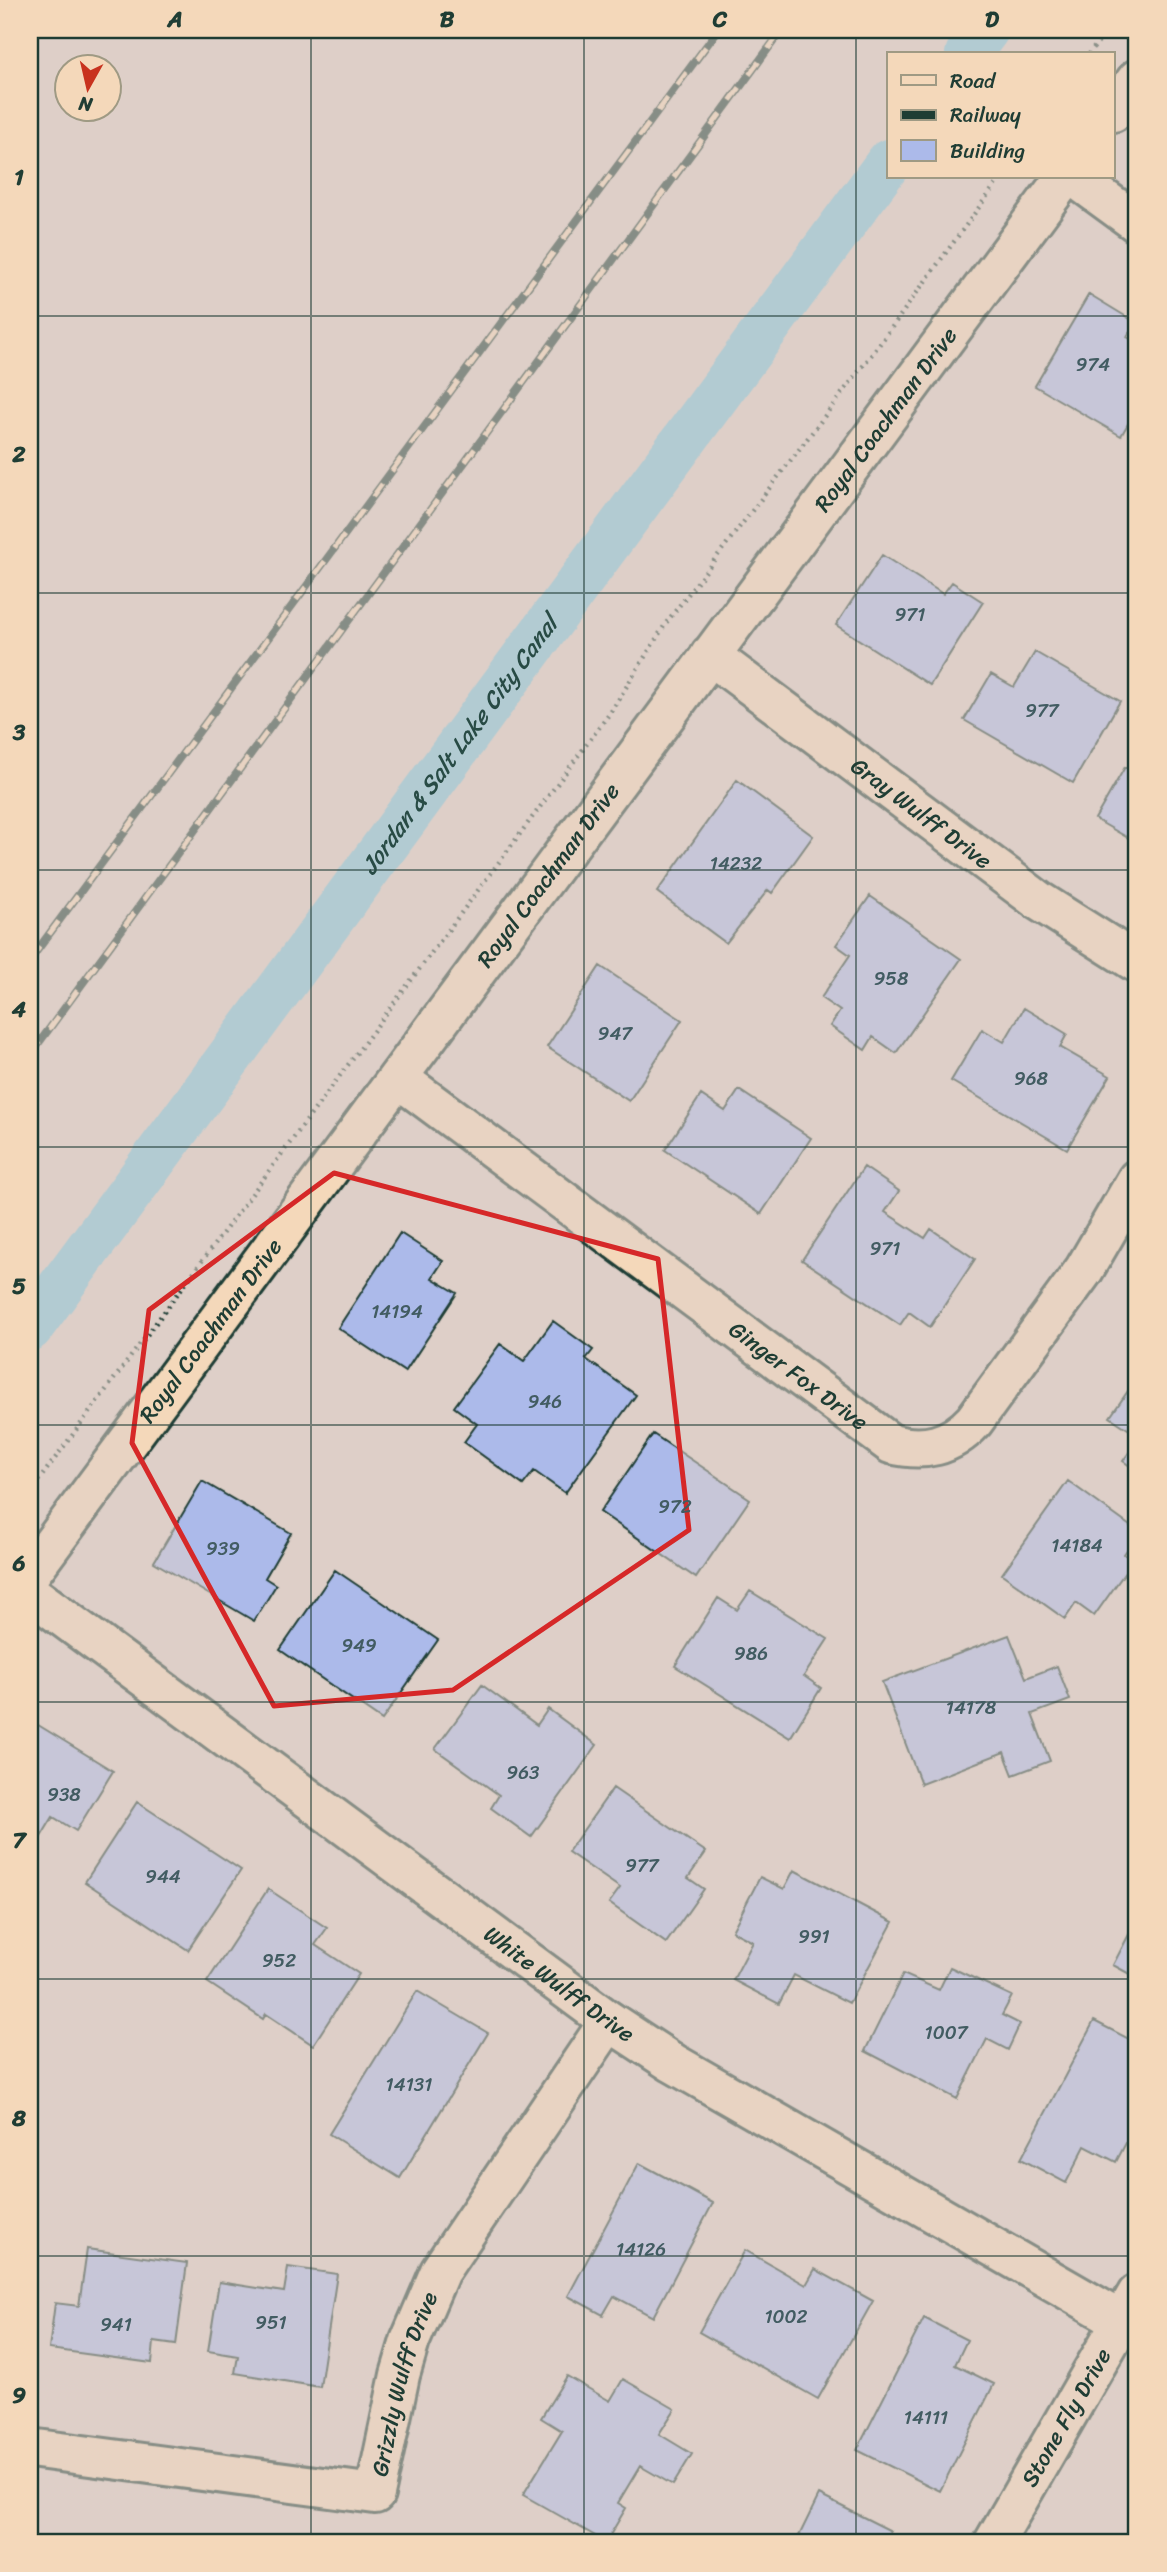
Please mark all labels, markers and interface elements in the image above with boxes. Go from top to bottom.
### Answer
text: A [166,0,183,40]
text: B [440,0,455,40]
text: C [712,0,728,40]
text: D [985,0,1000,40]
north arrow [52,52,122,122]
legend [887,52,1114,178]
text: Road [950,62,997,100]
text: N [76,87,96,122]
text: Railway [950,96,1021,134]
text: Building [950,132,1026,170]
text: 1 [14,157,24,198]
street label: Royal Coachman Drive [803,318,969,521]
house number: 974 [1076,348,1110,381]
text: 2 [11,434,26,475]
house number: 971 [895,598,925,631]
water label: Jordan & Salt Lake City Canal [350,602,572,884]
house number: 977 [1025,694,1060,727]
text: 3 [12,712,26,753]
street label: Gray Wulff Drive [841,747,1001,881]
street label: Royal Coachman Drive [466,774,631,977]
house number: 14232 [710,847,762,880]
house number: 958 [874,962,909,995]
text: 4 [11,989,27,1030]
house number: 947 [598,1017,633,1050]
house number: 968 [1014,1062,1048,1095]
street label: Royal Coachman Drive [128,1229,294,1432]
house number: 971 [870,1232,900,1265]
text: 5 [12,1266,26,1307]
house number: 14194 [371,1295,423,1328]
street label: Ginger Fox Drive [720,1310,877,1442]
house number: 946 [528,1385,562,1418]
house number: 972 [658,1490,692,1523]
house number: 14184 [1051,1529,1103,1562]
house number: 939 [206,1532,240,1565]
text: 6 [11,1543,26,1584]
house number: 949 [341,1629,377,1662]
house number: 986 [734,1637,768,1670]
house number: 14178 [946,1691,997,1724]
house number: 963 [507,1756,540,1789]
house number: 938 [47,1778,81,1811]
text: 7 [12,1820,27,1861]
house number: 977 [625,1849,660,1882]
house number: 944 [145,1860,181,1893]
street label: White Wulff Drive [474,1915,643,2054]
house number: 991 [798,1920,830,1953]
house number: 952 [262,1944,296,1977]
house number: 1007 [924,2016,969,2049]
house number: 14131 [386,2068,432,2101]
text: 8 [11,2098,26,2139]
house number: 14126 [616,2233,666,2266]
street label: Grizzly Wulff Drive [359,2285,450,2480]
house number: 1002 [764,2300,808,2333]
house number: 951 [255,2306,287,2339]
house number: 941 [100,2308,132,2341]
street label: Stone Fly Drive [1010,2340,1123,2495]
text: 9 [12,2375,26,2416]
house number: 14111 [904,2401,948,2434]

